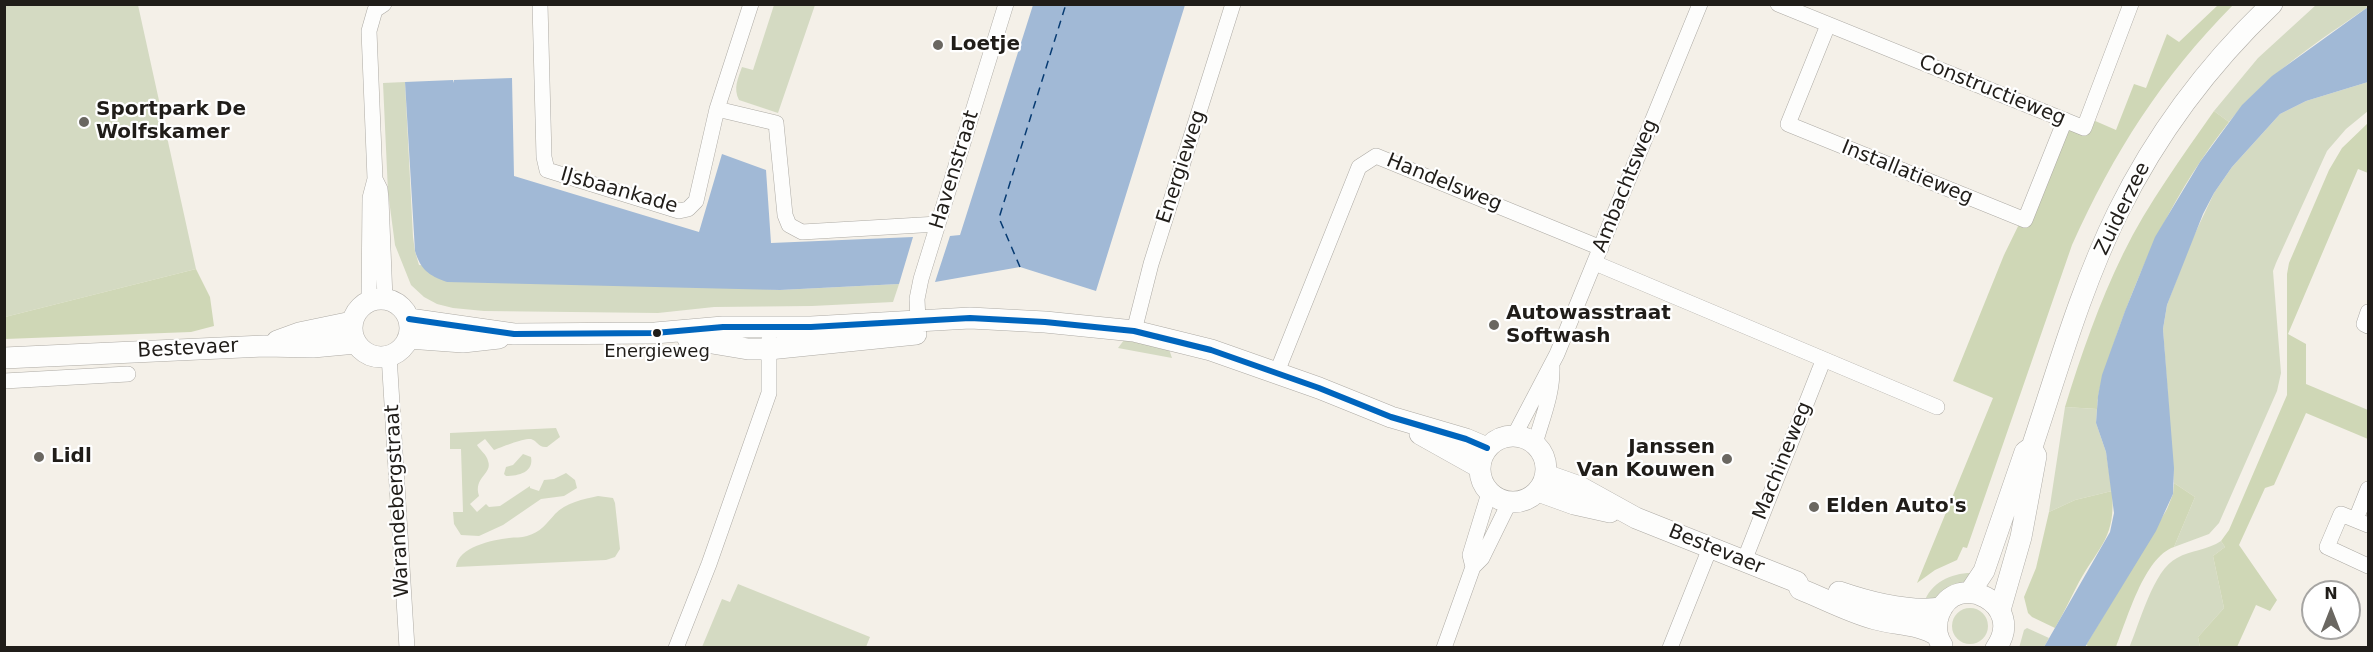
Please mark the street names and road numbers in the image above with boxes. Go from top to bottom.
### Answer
street label: Constructieweg [1915,51,2069,131]
street label: Energieweg [1152,107,1212,227]
street label: Havenstraat [926,108,984,232]
street label: Ambachtsweg [1588,116,1664,256]
street label: Installatieweg [1838,136,1976,210]
street label: Handelsweg [1383,149,1505,217]
street label: Zuiderzee [2090,159,2156,259]
street label: IJsbaankade [558,163,680,219]
street label: Bestevaer [137,334,239,364]
street label: Machineweg [1748,399,1818,523]
street label: Warandebergstraat [381,404,415,598]
street label: Bestevaer [1665,520,1767,580]

